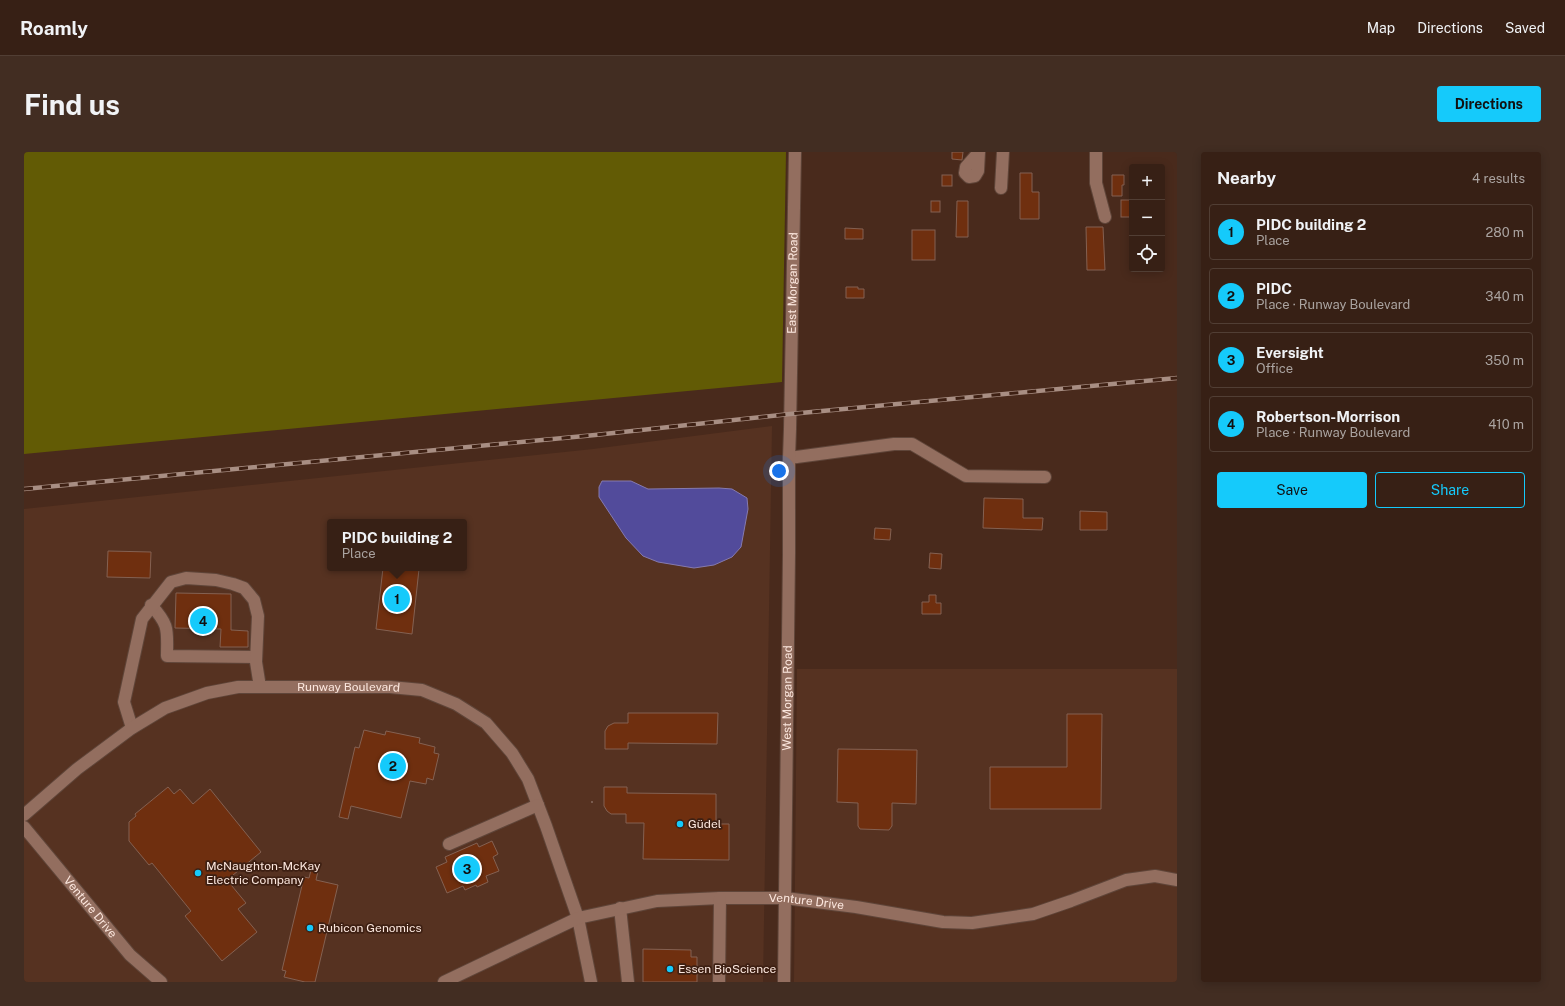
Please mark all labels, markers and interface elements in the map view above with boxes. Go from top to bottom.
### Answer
text: Roamly [20,17,88,39]
text: Map [1367,20,1395,36]
text: Directions [1417,20,1483,36]
text: Saved [1505,20,1545,36]
button: Directions [1437,86,1541,122]
text: Find us [24,88,120,121]
map controls [1129,164,1165,272]
button: + [1129,164,1165,200]
text: Nearby [1217,168,1276,188]
text: 4 results [1472,171,1525,186]
button: − [1129,200,1165,236]
text: PIDC building 2 [1256,216,1366,233]
text: 1 [1228,225,1234,240]
text: 280 m [1486,225,1524,240]
street label: East Morgan Road [785,232,801,334]
text: Place [1256,233,1290,248]
button: locate [1129,236,1165,272]
text: PIDC [1256,280,1292,297]
text: 2 [1227,289,1235,304]
text: 340 m [1485,289,1524,304]
text: Place · Runway Boulevard [1256,297,1410,312]
text: Eversight [1256,344,1324,361]
text: 3 [1227,353,1235,368]
text: 350 m [1485,353,1524,368]
text: Office [1256,361,1293,376]
text: Robertson-Morrison [1256,408,1400,425]
text: 4 [1227,417,1235,432]
text: 410 m [1488,417,1524,432]
text: Place · Runway Boulevard [1256,425,1410,440]
your location [769,461,789,481]
button: Save [1217,472,1367,508]
button: Share [1375,472,1525,508]
popup [327,519,467,571]
text: PIDC building 2 [342,529,452,546]
text: Place [342,546,376,561]
pin: 1 [384,584,410,614]
pin: 4 [190,606,216,636]
street label: West Morgan Road [780,645,795,751]
street label: Runway Boulevard [297,680,401,695]
pin: 2 [380,751,406,781]
place label: Güdel [688,817,722,831]
marker: Güdel [675,819,685,829]
pin: 3 [454,854,480,884]
place label: McNaughton-McKay Electric Company [206,859,321,887]
marker: McNaughton-McKay Electric Company [193,868,203,878]
street label: Venture Drive [61,873,120,941]
street label: Venture Drive [769,891,845,912]
place label: Rubicon Genomics [318,921,422,935]
marker: Rubicon Genomics [305,923,315,933]
place label: Essen BioScience [678,962,777,976]
marker: Essen BioScience [665,964,675,974]

